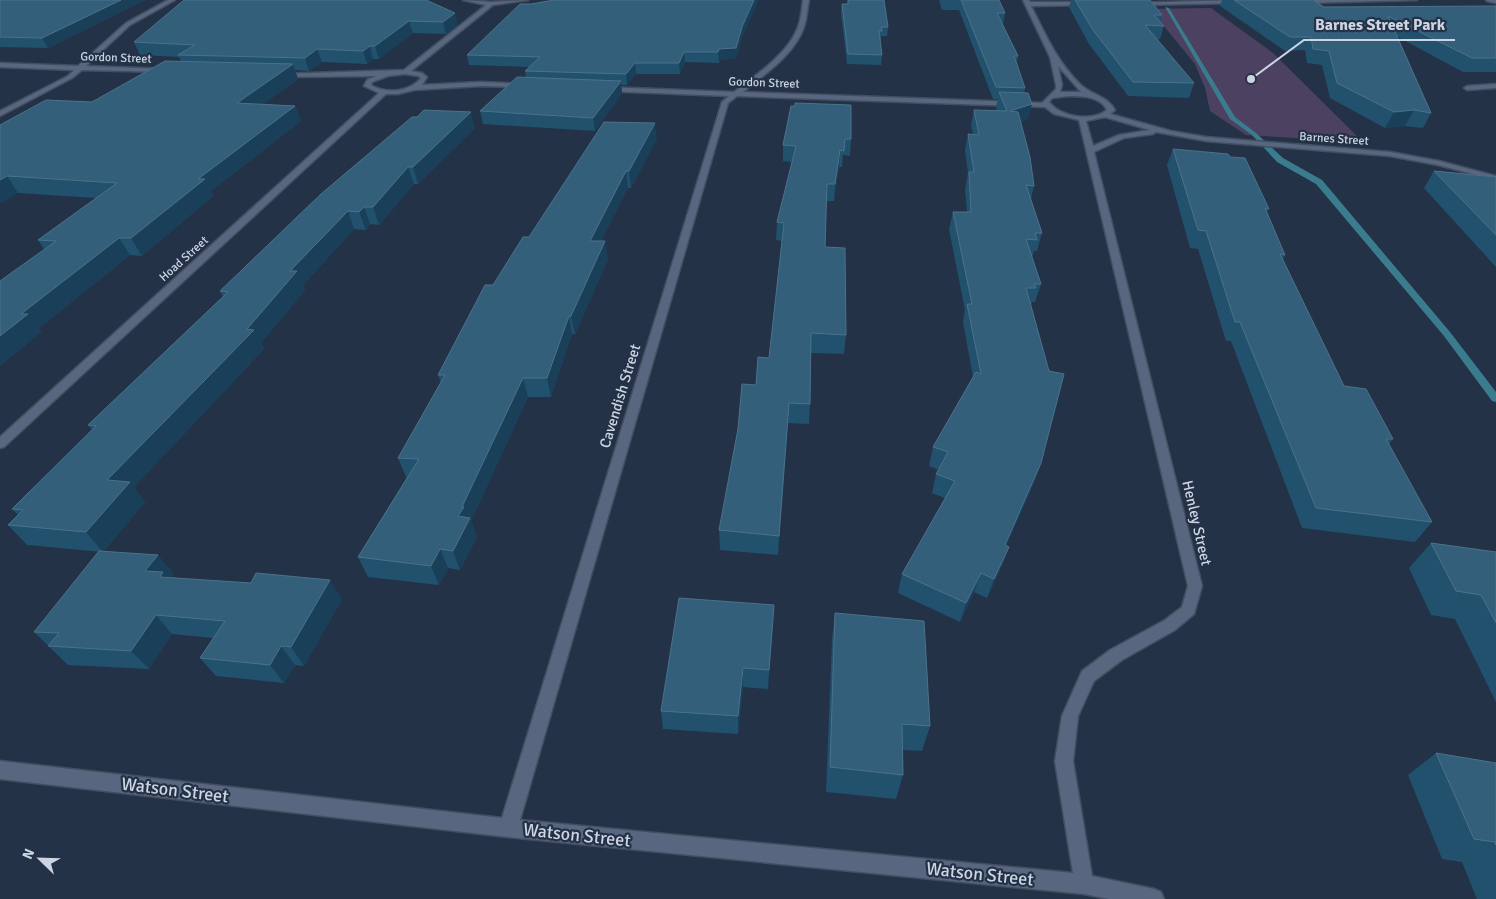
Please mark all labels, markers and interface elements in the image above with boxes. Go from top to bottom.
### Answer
callout: Barnes Street Park [1304,9,1455,40]
text: Barnes Street Park [1315,15,1446,35]
street label: Gordon Street [80,49,152,67]
street label: Gordon Street [728,74,800,92]
street label: Barnes Street [1299,129,1369,149]
street label: Hoad Street [156,233,212,285]
street label: Cavendish Street [596,342,644,450]
street label: Henley Street [1178,479,1216,567]
street label: Watson Street [120,773,230,807]
street label: Watson Street [522,818,632,852]
north arrow [15,834,65,884]
text: N [19,846,38,862]
street label: Watson Street [925,857,1035,891]

